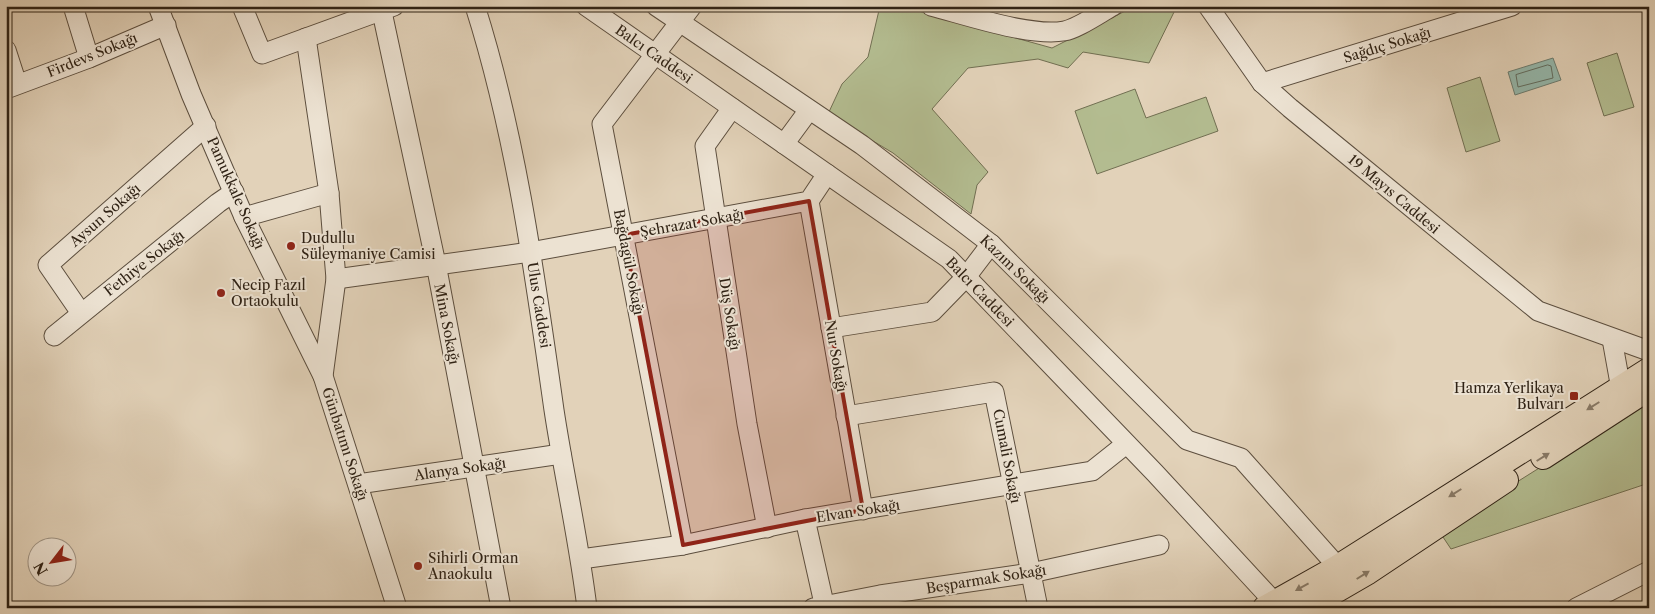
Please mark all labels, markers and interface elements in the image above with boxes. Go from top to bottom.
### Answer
street label: Balcı Caddesi [612,21,696,87]
street label: Sağdıç Sokağı [1341,23,1433,67]
street label: Firdevs Sokağı [44,29,140,81]
street label: Pamukkale Sokağı [203,134,269,252]
street label: 19 Mayıs Caddesi [1344,150,1444,238]
street label: Aysun Sokağı [65,179,144,251]
street label: Şehrazat Sokağı [639,205,745,241]
street label: Bağdagül Sokağı [610,207,648,317]
street label: Fethiye Sokağı [100,226,188,300]
place label: Dudullu Süleymaniye Camisi [301,229,435,263]
street label: Kazım Sokağı [976,231,1054,307]
marker: Dudullu Süleymaniye Camisi [285,240,297,252]
street label: Balcı Caddesi [942,253,1018,331]
street label: Ulus Caddesi [523,261,555,349]
place label: Necip Fazıl Ortaokulu [231,276,306,310]
street label: Düş Sokağı [715,276,745,352]
street label: Mina Sokağı [430,282,464,366]
marker: Necip Fazıl Ortaokulu [215,287,227,299]
street label: Nur Sokağı [821,319,851,393]
place label: Hamza Yerlikaya Bulvarı [1454,379,1565,413]
street label: Günbatımı Sokağı [318,385,372,503]
marker: Hamza Yerlikaya Bulvarı [1568,390,1580,402]
one-way arrow [1586,402,1600,411]
street label: Cumali Sokağı [989,407,1025,505]
one-way arrow [1536,452,1550,462]
street label: Alanya Sokağı [412,454,507,484]
one-way arrow [1449,488,1462,497]
street label: Elvan Sokağı [815,496,901,526]
north arrow [28,536,78,586]
place label: Sihirli Orman Anaokulu [427,549,519,583]
text: N [30,559,52,579]
marker: Sihirli Orman Anaokulu [412,560,424,572]
street label: Beşparmak Sokağı [925,561,1047,597]
one-way arrow [1357,570,1370,579]
one-way arrow [1296,583,1309,592]

